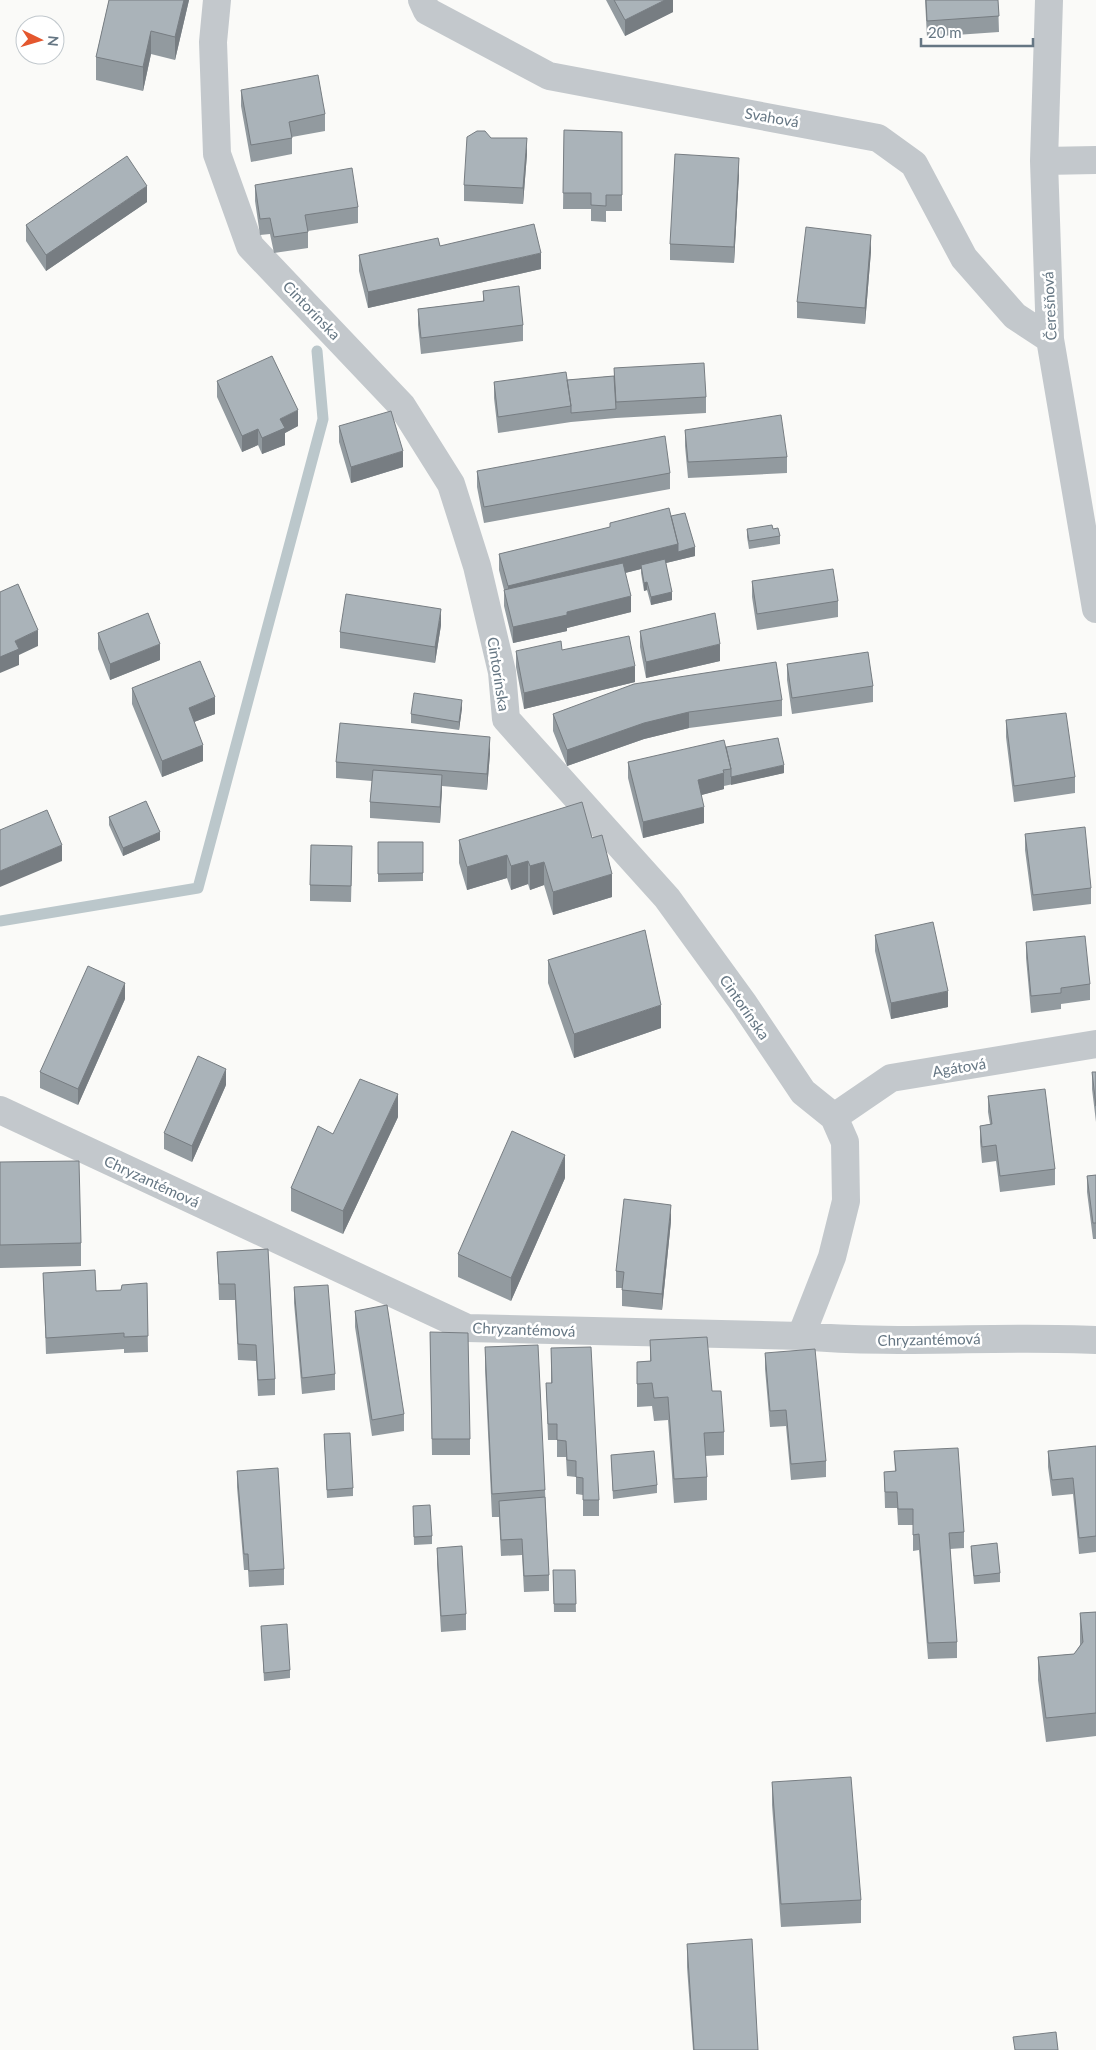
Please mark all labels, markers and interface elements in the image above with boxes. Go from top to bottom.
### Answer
north arrow [15,15,65,65]
scale bar [921,15,1034,47]
text: 20 m [928,23,962,41]
text: N [45,35,62,47]
street label: Svahová [744,103,800,131]
street label: Čerešňová [1038,271,1060,341]
street label: Cintorínska [280,277,344,343]
street label: Cintorínska [484,636,514,712]
street label: Cintorínska [716,971,774,1043]
street label: Agátová [931,1054,987,1080]
street label: Chryzantémová [102,1151,202,1211]
street label: Chryzantémová [472,1318,576,1340]
street label: Chryzantémová [877,1329,981,1349]

